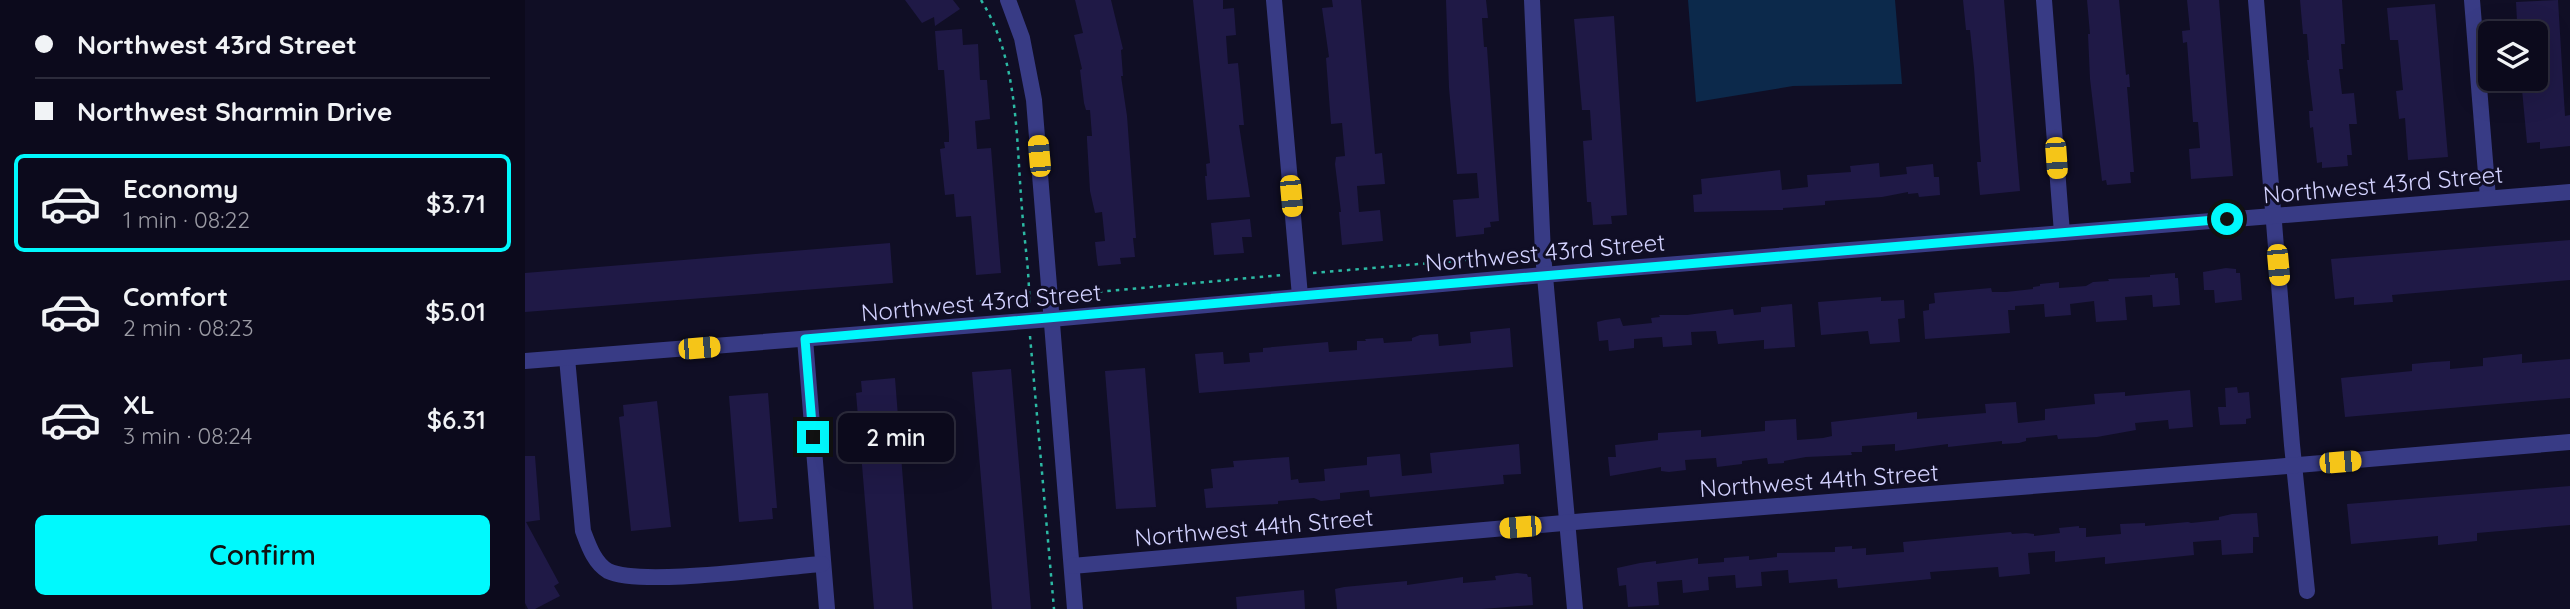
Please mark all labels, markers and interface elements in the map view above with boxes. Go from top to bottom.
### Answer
map controls [2478,21,2548,91]
button: layers [2478,21,2548,91]
text: Northwest 43rd Street [77,28,357,61]
text: Northwest Sharmin Drive [77,95,392,128]
car [1027,134,1052,178]
car [2045,136,2068,180]
street label: Northwest 43rd Street [2262,159,2504,209]
icon: car [39,172,102,235]
text: Economy [123,172,238,205]
car [1279,174,1304,218]
text: $3.71 [426,187,486,220]
route start [2211,203,2243,235]
text: 1 min · 08:22 [123,205,250,234]
street label: Northwest 43rd Street [1424,227,1666,277]
car [2266,243,2291,287]
street label: Northwest 43rd Street [860,277,1102,327]
icon: car [39,280,102,343]
text: Comfort [123,280,228,313]
text: $5.01 [425,295,486,328]
text: 2 min · 08:23 [123,313,253,342]
car [678,336,721,360]
icon: car [39,388,102,451]
text: XL [123,388,155,421]
text: $6.31 [427,403,486,436]
callout: 2 min [837,412,953,462]
text: 3 min · 08:24 [123,421,253,450]
route end [797,421,829,453]
text: 2 min [866,423,926,452]
car [2319,450,2362,474]
street label: Northwest 44th Street [1698,457,1940,503]
street label: Northwest 44th Street [1133,502,1375,552]
button: Confirm [35,515,490,595]
car [1499,515,1542,539]

